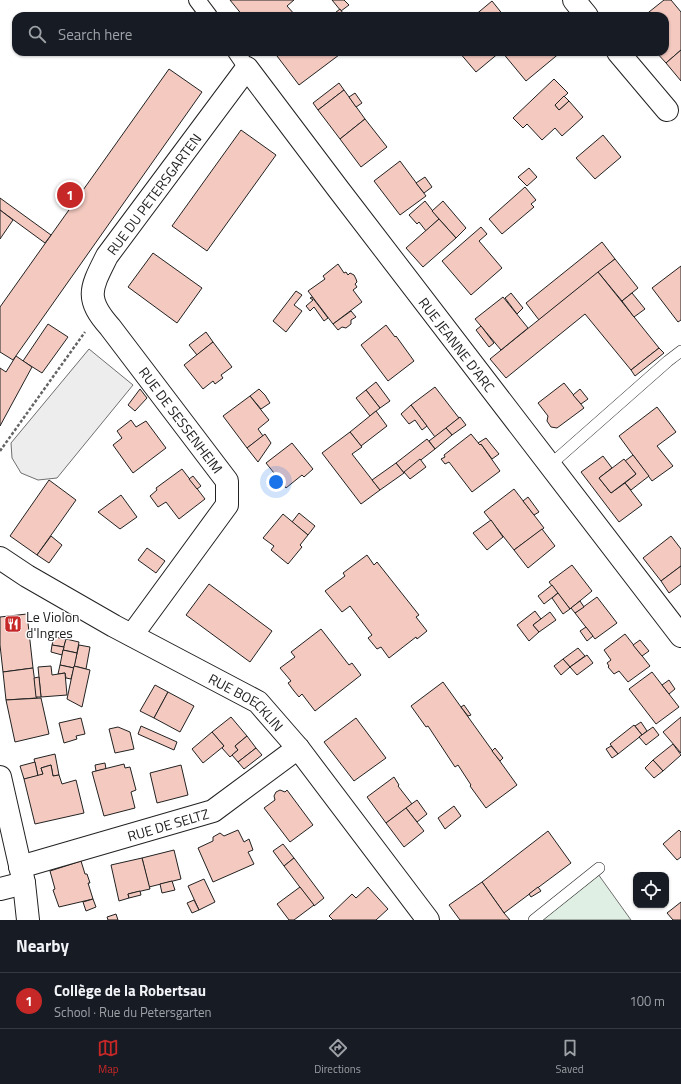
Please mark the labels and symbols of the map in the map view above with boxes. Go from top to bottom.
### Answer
street label: RUE DU PETERSGARTEN [101,128,206,259]
pin: 1 [57,180,83,210]
street label: RUE JEANNE D'ARC [414,293,501,396]
street label: RUE DE SESSENHEIM [134,362,228,478]
your location [266,472,286,492]
place label: Le Violon d'Ingres [26,606,80,643]
restaurant icon: Le Violon d'Ingres [3,614,23,634]
street label: RUE BOECKLIN [205,667,289,735]
street label: RUE DE SELTZ [125,802,211,846]

